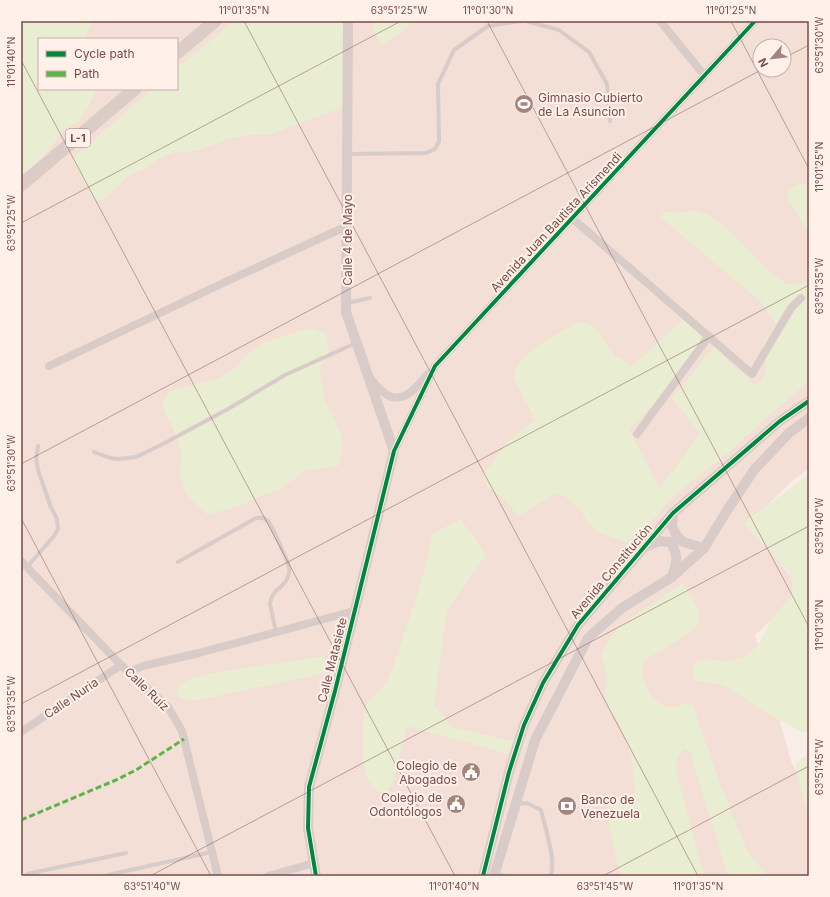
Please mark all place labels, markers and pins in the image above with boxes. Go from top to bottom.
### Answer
place label: Gimnasio Cubierto de La Asuncion [538,90,643,119]
sports icon: Gimnasio Cubierto de La Asuncion [513,93,535,115]
place label: Colegio de Abogados [396,758,457,787]
public building icon: Colegio de Abogados [460,761,482,783]
place label: Colegio de Odontólogos [369,790,442,819]
place label: Banco de Venezuela [581,792,640,821]
public building icon: Colegio de Odontólogos [445,793,467,815]
bank icon: Banco de Venezuela [556,795,578,817]

